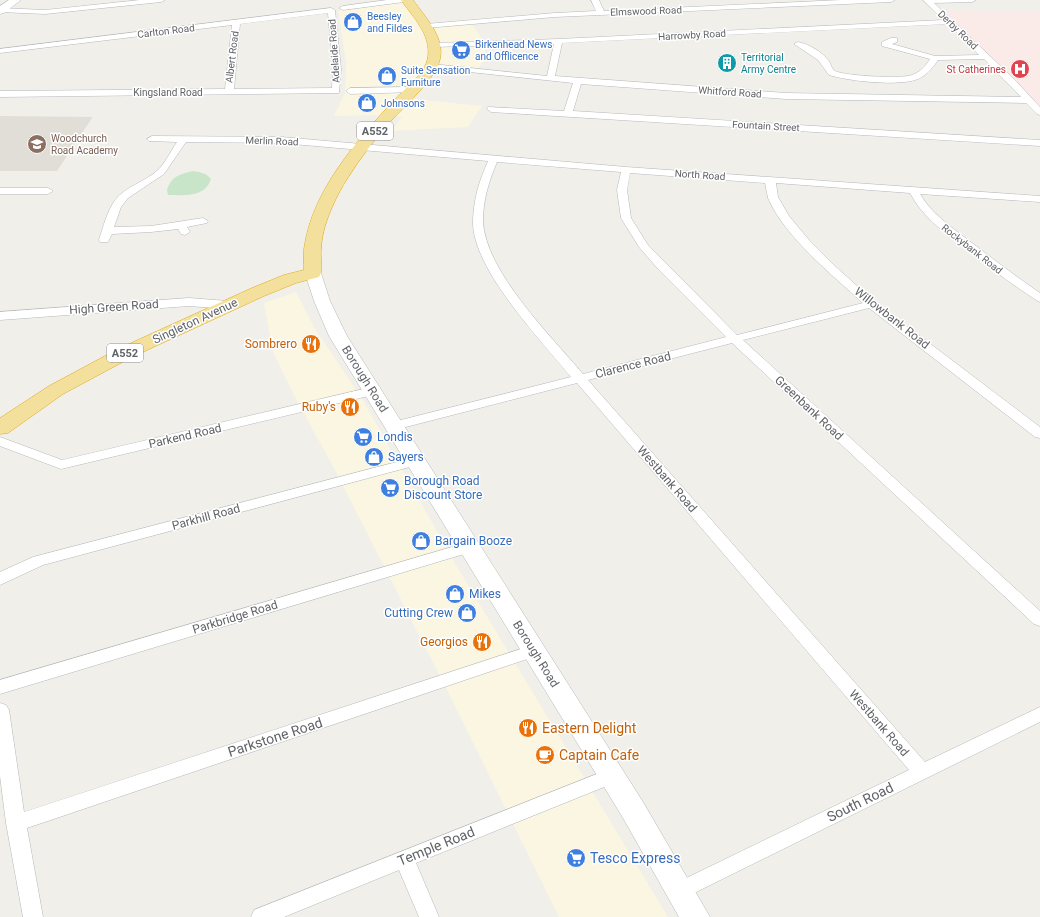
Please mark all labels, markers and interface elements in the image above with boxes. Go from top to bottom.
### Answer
street label: Elmswood Road [610,4,682,18]
street label: Derby Road [936,8,980,52]
shop icon: Beesley and Fildes [342,11,364,33]
place label: Beesley and Fildes [367,11,413,34]
street label: Adelaide Road [326,19,342,83]
street label: Carlton Road [137,22,195,40]
street label: Harrowby Road [658,28,726,42]
street label: Albert Road [223,30,241,84]
supermarket icon: Birkenhead News and Offlicence [450,39,472,61]
place label: Birkenhead News and Offlicence [475,39,552,62]
building icon: Territorial Army Centre [716,52,738,74]
place label: Territorial Army Centre [741,52,796,75]
hospital icon: St Catherines [1009,58,1031,80]
place label: St Catherines [946,64,1006,75]
shop icon: Suite Sensation Furniture [376,65,398,87]
place label: Suite Sensation Furniture [401,65,470,88]
street label: Whitford Road [698,84,762,100]
street label: Kingsland Road [133,87,203,98]
shop icon: Johnsons [356,92,378,114]
place label: Johnsons [381,98,425,109]
street label: Fountain Street [732,119,800,133]
road number: A552 [357,122,393,140]
school or university icon: Woodchurch Road Academy [26,133,48,155]
place label: Woodchurch Road Academy [51,133,118,156]
street label: Merlin Road [245,135,299,147]
street label: North Road [674,168,726,182]
street label: Rockybank Road [939,222,1005,276]
street label: Willowbank Road [852,284,932,352]
street label: Singleton Avenue [150,295,240,347]
street label: High Green Road [69,297,159,317]
restaurant icon: Sombrero [300,333,322,355]
place label: Sombrero [245,337,297,351]
street label: Borough Road [339,343,391,415]
road number: A552 [107,344,143,362]
street label: Clarence Road [594,349,672,381]
street label: Greenbank Road [772,373,846,443]
restaurant icon: Ruby's [339,396,361,418]
place label: Ruby's [302,400,336,414]
street label: Parkend Road [147,421,223,451]
supermarket icon: Londis [352,426,374,448]
place label: Londis [377,430,413,444]
street label: Westbank Road [634,443,700,515]
shop icon: Sayers [363,446,385,468]
place label: Sayers [388,450,424,464]
place label: Borough Road Discount Store [404,474,482,502]
supermarket icon: Borough Road Discount Store [379,477,401,499]
street label: Parkhill Road [170,501,242,533]
shop icon: Bargain Booze [410,530,432,552]
place label: Bargain Booze [435,534,512,548]
shop icon: Mikes [444,583,466,605]
place label: Mikes [469,587,501,601]
street label: Parkbridge Road [191,597,279,637]
shop icon: Cutting Crew [456,602,478,624]
place label: Cutting Crew [384,606,453,620]
street label: Borough Road [510,618,562,690]
restaurant icon: Georgios [471,631,493,653]
place label: Georgios [420,635,468,649]
street label: Westbank Road [846,687,912,759]
street label: Parkstone Road [226,714,324,760]
restaurant icon: Eastern Delight [517,717,539,739]
place label: Eastern Delight [542,720,637,736]
cafe icon: Captain Cafe [534,744,556,766]
place label: Captain Cafe [559,747,639,763]
street label: South Road [824,779,896,825]
street label: Temple Road [395,823,477,869]
supermarket icon: Tesco Express [565,847,587,869]
place label: Tesco Express [590,850,680,866]

